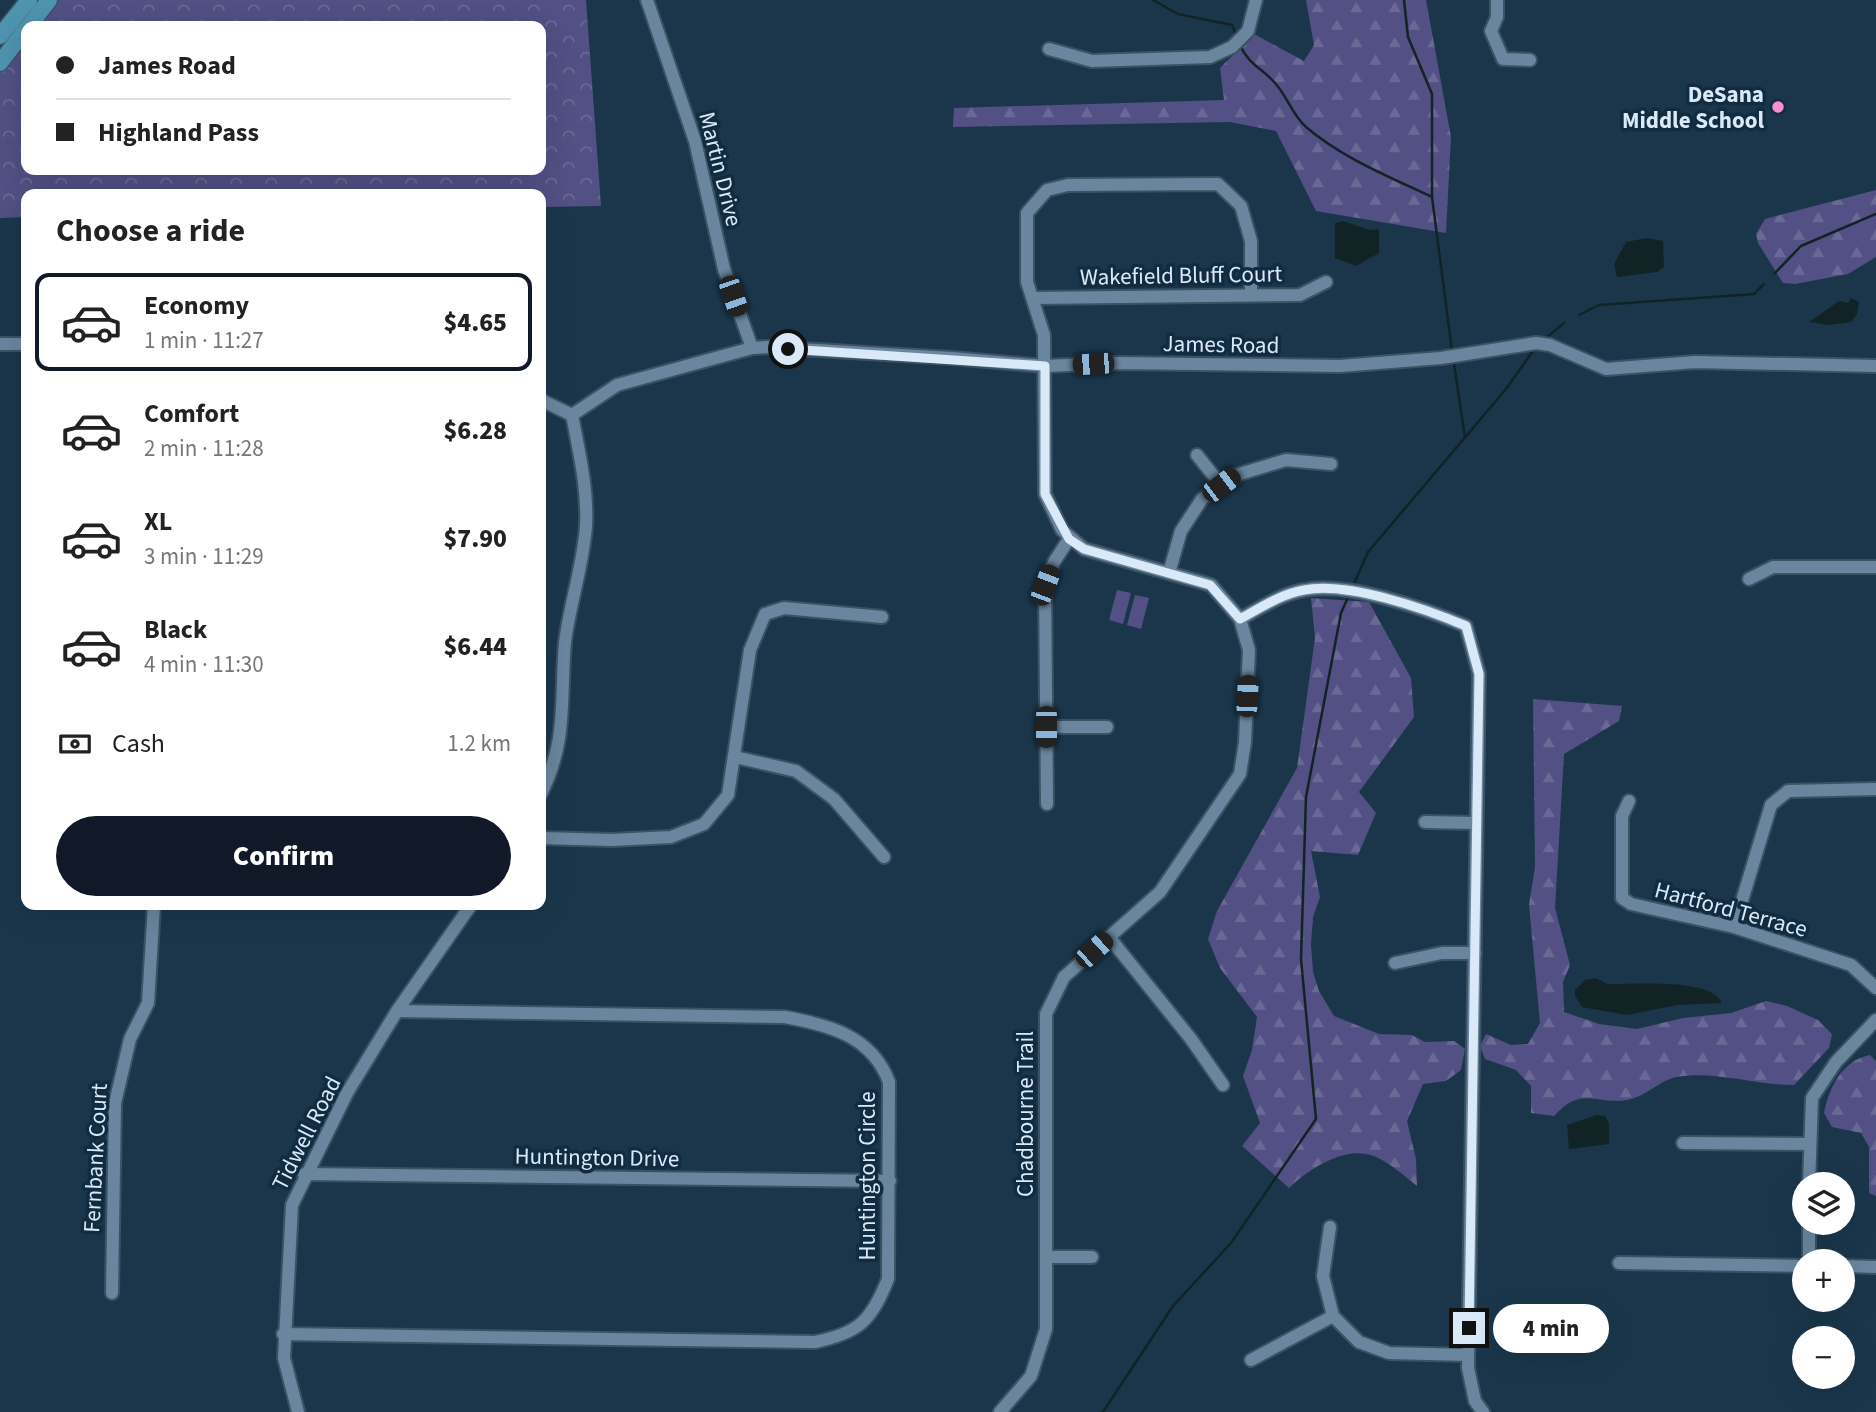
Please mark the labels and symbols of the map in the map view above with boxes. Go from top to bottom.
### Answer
place label: DeSana Middle School [1622,78,1764,137]
marker: DeSana Middle School [1770,99,1786,115]
street label: Martin Drive [690,108,751,230]
street label: Wakefield Bluff Court [1080,257,1283,294]
car [717,273,750,319]
street label: James Road [1162,327,1280,362]
route start [772,333,804,365]
car [1072,352,1115,376]
car [1198,464,1245,506]
car [1028,562,1063,608]
car [1236,674,1259,718]
car [1036,706,1057,748]
street label: Hartford Terrace [1651,873,1811,946]
car [1072,928,1117,972]
street label: Chadbourne Trail [1009,1031,1042,1197]
street label: Tidwell Road [264,1070,349,1196]
street label: Fernbank Court [75,1082,116,1234]
street label: Huntington Circle [851,1091,884,1261]
street label: Huntington Drive [514,1140,680,1175]
callout: 4 min [1494,1304,1609,1352]
route end [1453,1312,1485,1344]

